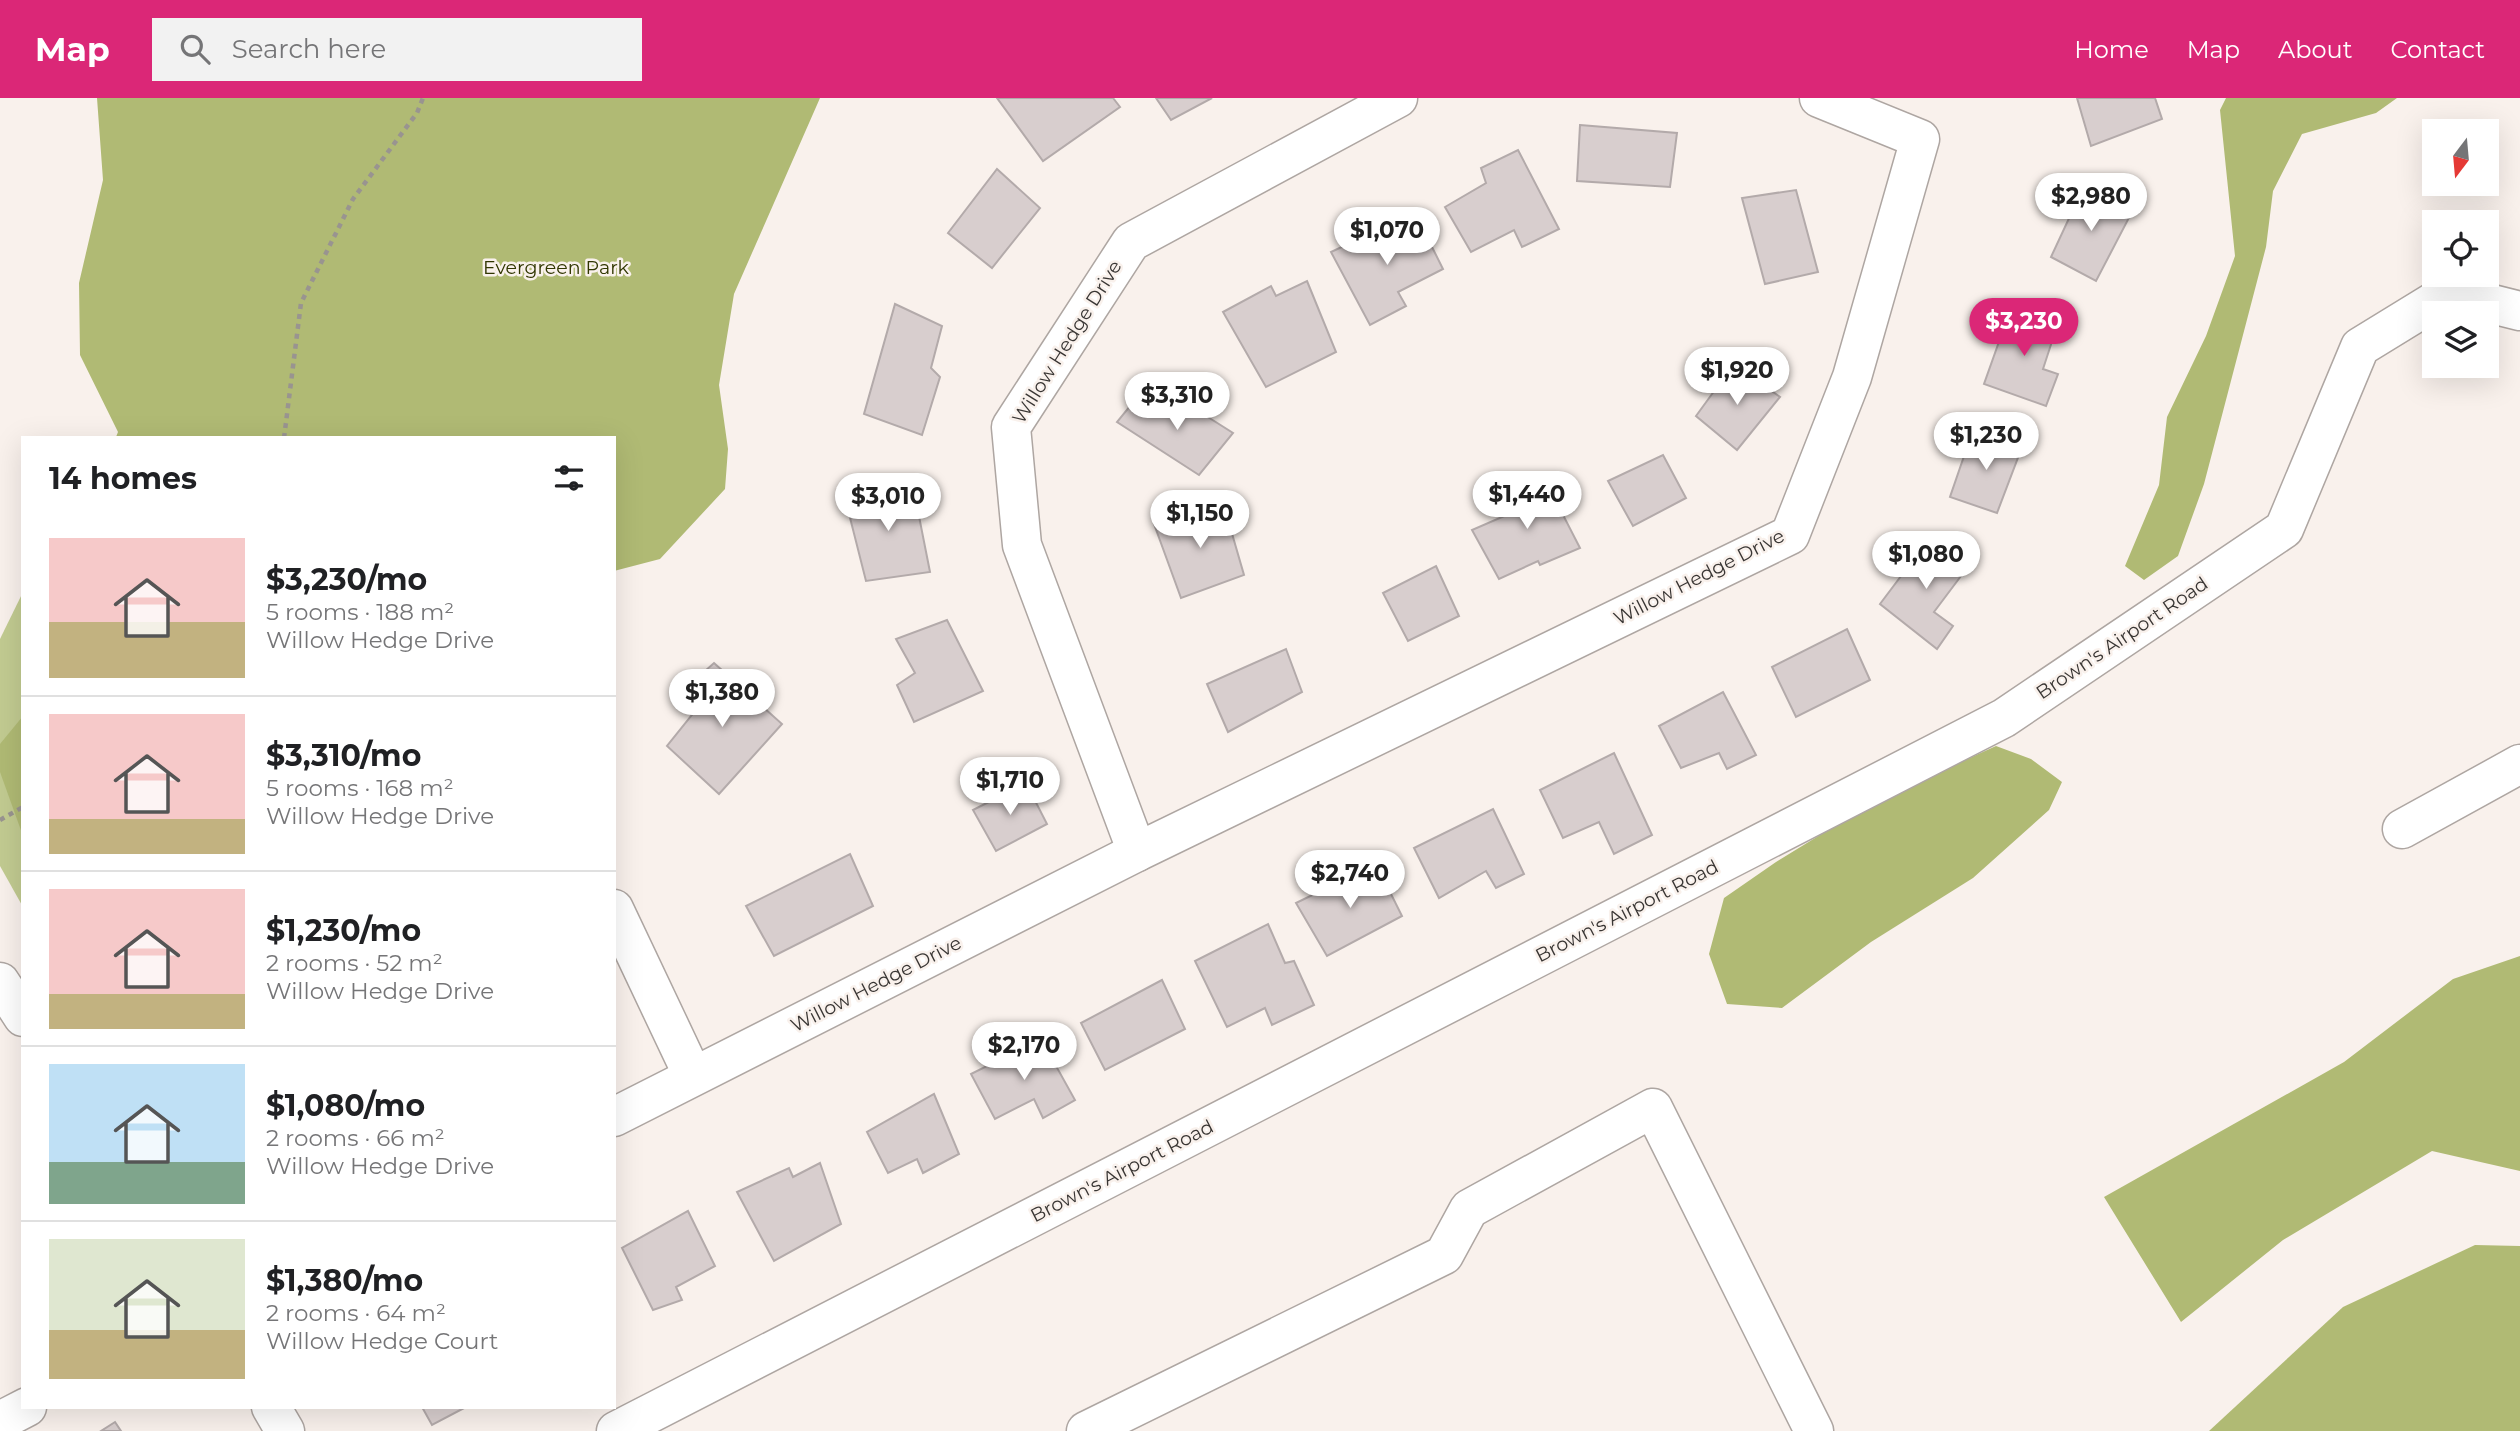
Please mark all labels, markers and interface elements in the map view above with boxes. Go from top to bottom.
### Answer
search box [152,18,642,81]
text: Map [35,29,110,69]
icon: search [176,30,214,68]
text: Search here [232,33,386,65]
text: Home [2074,35,2149,64]
text: Map [2187,35,2240,64]
text: About [2278,35,2352,64]
text: Contact [2390,35,2485,64]
north arrow [2422,119,2499,196]
map controls [2422,119,2499,378]
pin: $2,980 [2034,174,2148,233]
text: $2,980 [2051,182,2131,210]
pin: $1,070 [1330,208,1444,267]
button: locate [2422,210,2499,287]
text: $1,070 [1350,216,1424,244]
park label: Evergreen Park [483,256,630,279]
street label: Willow Hedge Drive [1007,256,1127,428]
pin: $3,230 [1967,299,2081,358]
button: layers [2422,301,2499,378]
text: $3,230 [1985,307,2063,335]
pin: $1,920 [1680,348,1794,407]
text: $1,920 [1700,356,1774,384]
pin: $3,310 [1120,372,1234,432]
text: $3,310 [1141,381,1213,409]
pin: $1,230 [1929,412,2043,472]
text: $1,230 [1950,421,2022,449]
icon: filters [550,459,588,497]
text: 14 homes [49,460,197,497]
pin: $1,440 [1470,472,1584,531]
pin: $3,010 [831,474,945,533]
text: $1,440 [1489,480,1565,508]
text: $3,010 [851,482,925,510]
pin: $1,150 [1143,490,1257,550]
text: $1,150 [1166,499,1234,527]
street label: Willow Hedge Drive [1610,524,1788,630]
pin: $1,080 [1869,532,1983,591]
text: $1,080 [1888,540,1964,568]
text: $3,230/mo [266,561,427,598]
icon: home [105,566,189,650]
street label: Brown's Airport Road [2032,572,2212,704]
text: 5 rooms · 188 m² [266,598,454,626]
text: Willow Hedge Drive [266,626,494,654]
pin: $1,380 [665,670,779,729]
text: $1,380 [685,678,759,706]
text: $3,310/mo [266,737,421,774]
icon: home [105,742,189,826]
pin: $1,710 [953,758,1067,817]
text: $1,710 [976,766,1044,794]
text: 5 rooms · 168 m² [266,774,454,802]
text: Willow Hedge Drive [266,802,494,830]
pin: $2,740 [1293,850,1407,910]
street label: Brown's Airport Road [1532,855,1722,967]
text: $2,740 [1311,859,1389,887]
text: $1,230/mo [266,912,421,949]
icon: home [105,917,189,1001]
street label: Willow Hedge Drive [787,931,965,1037]
text: 2 rooms · 52 m² [266,949,443,977]
text: Willow Hedge Drive [266,977,494,1005]
pin: $2,170 [967,1023,1081,1082]
text: $2,170 [988,1031,1060,1059]
text: $1,080/mo [266,1087,425,1124]
icon: home [105,1092,189,1176]
street label: Brown's Airport Road [1027,1115,1217,1227]
text: 2 rooms · 66 m² [266,1124,445,1152]
text: Willow Hedge Drive [266,1152,494,1180]
text: $1,380/mo [266,1262,423,1299]
icon: home [105,1267,189,1351]
text: 2 rooms · 64 m² [266,1299,446,1327]
text: Willow Hedge Court [266,1327,498,1355]

